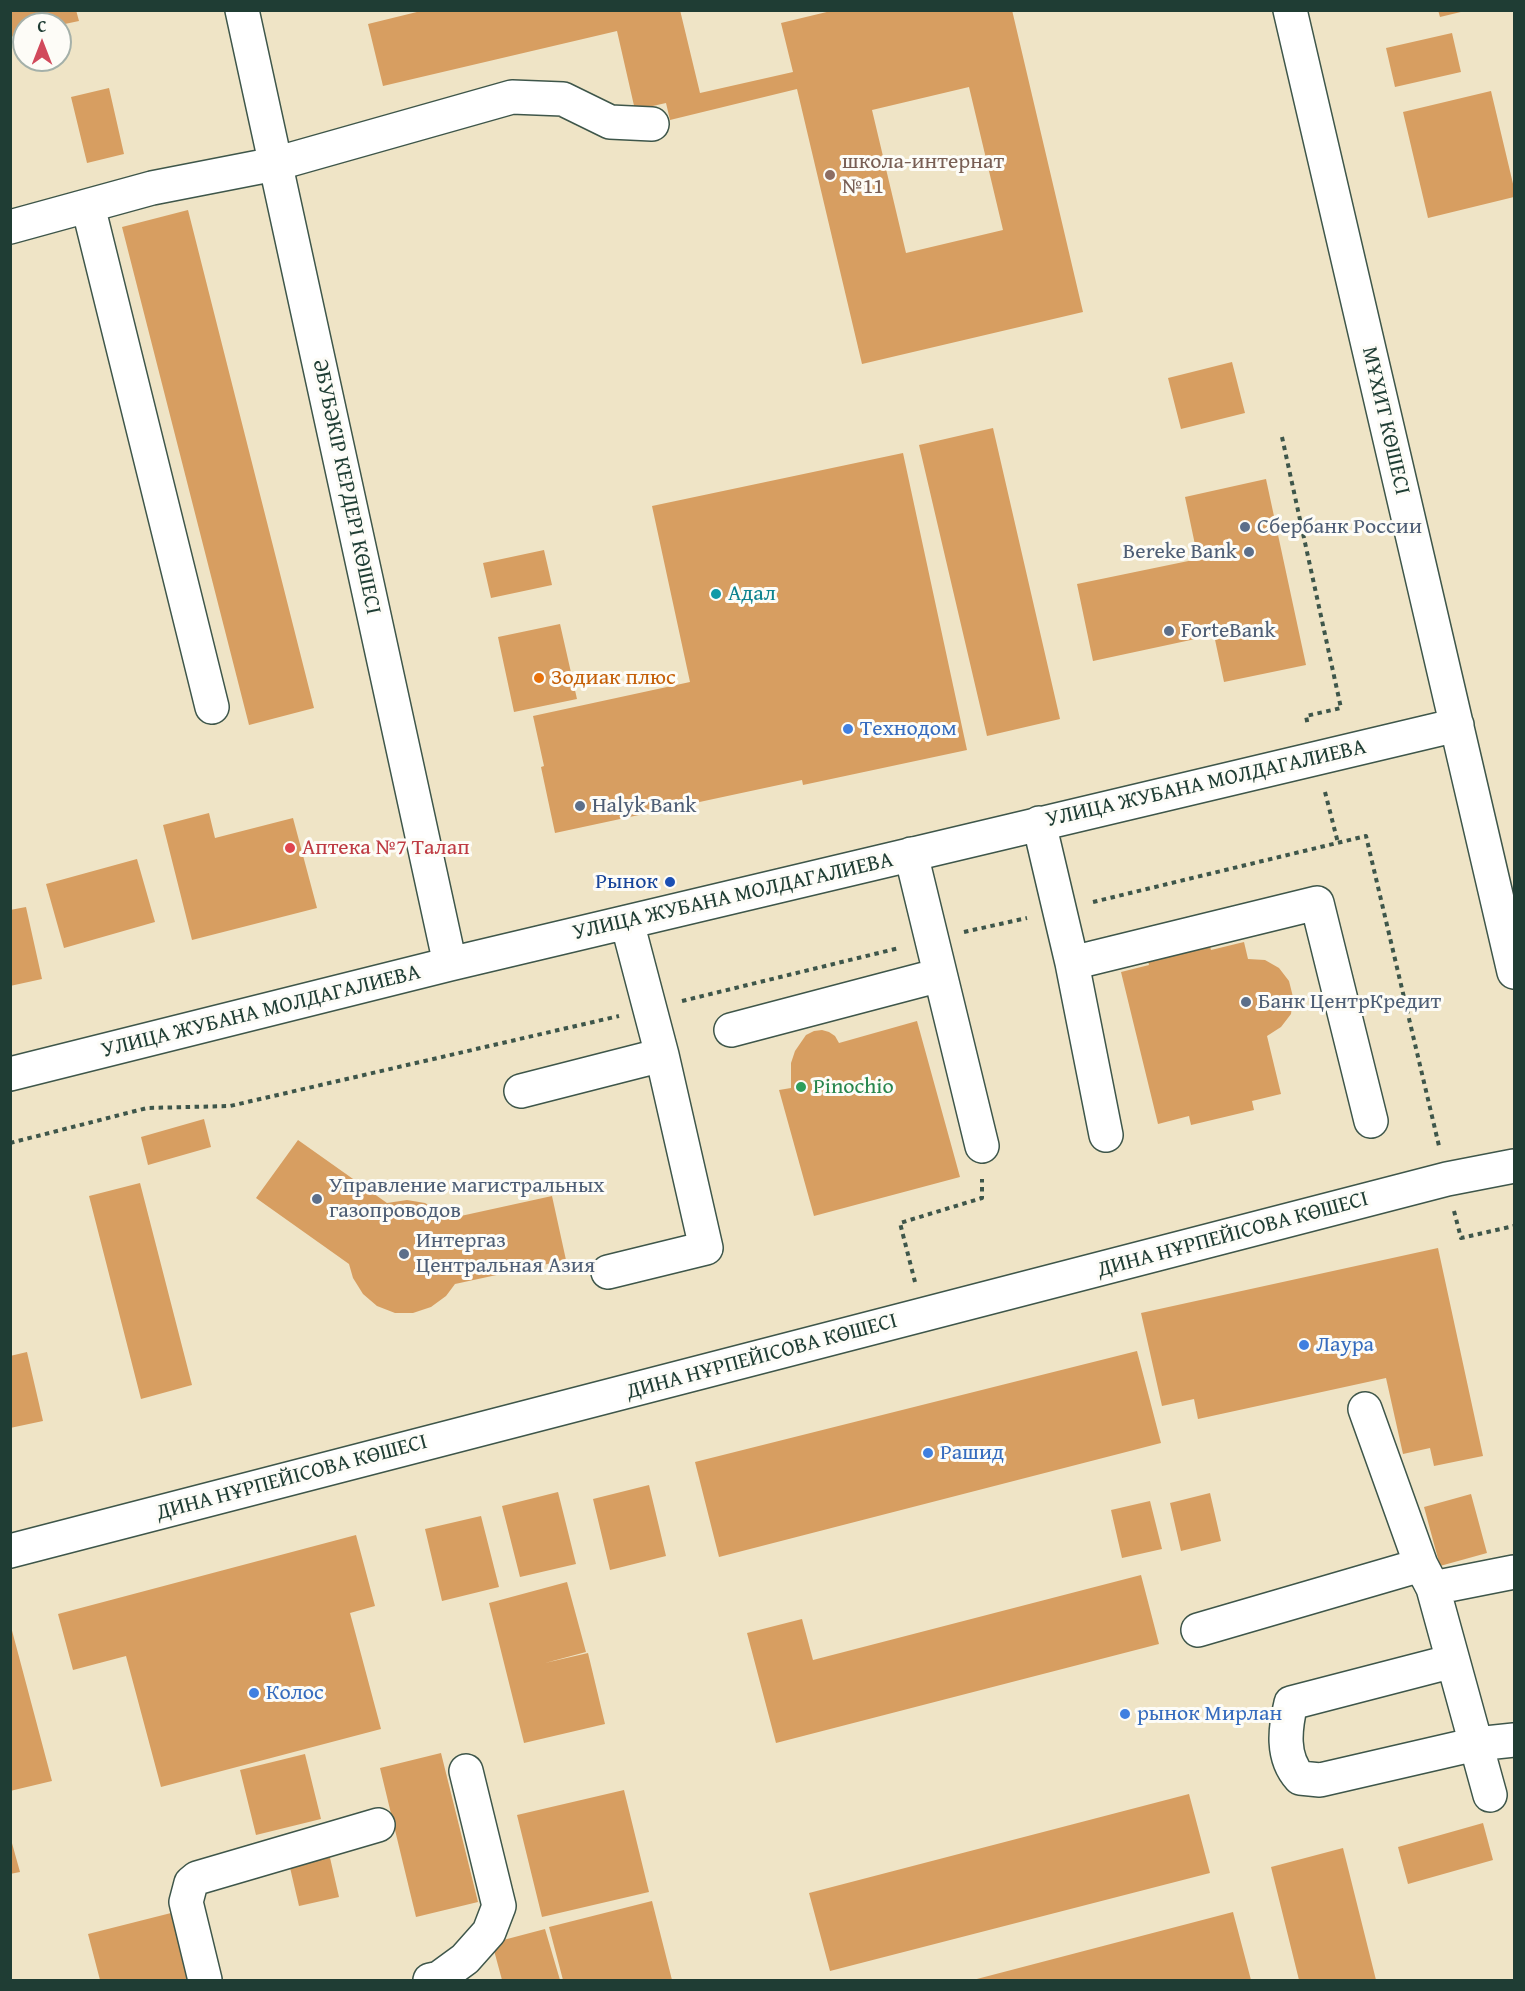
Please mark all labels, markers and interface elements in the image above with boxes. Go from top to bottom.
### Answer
north arrow [12,12,72,72]
text: С [37,14,47,38]
place label: школа-интернат №11 [842,149,1004,200]
marker: школа-интернат №11 [823,168,837,182]
street label: МҰХИТ КӨШЕСІ [1355,344,1415,498]
street label: ӘБУБӘКІР КЕРДЕРІ КӨШЕСІ [306,357,386,617]
place label: Сбербанк России [1257,514,1422,540]
marker: Сбербанк России [1238,520,1252,534]
place label: Bereke Bank [1123,539,1237,565]
marker: Bereke Bank [1242,545,1256,559]
place label: Адал [728,581,776,607]
marker: Адал [709,587,723,601]
place label: ForteBank [1181,618,1276,644]
marker: ForteBank [1162,624,1176,638]
place label: Зодиак плюс [551,665,676,691]
marker: Зодиак плюс [532,671,546,685]
place label: Технодом [860,716,957,742]
marker: Технодом [841,722,855,736]
street label: УЛИЦА ЖУБАНА МОЛДАГАЛИЕВА [1043,734,1369,834]
place label: Halyk Bank [592,793,697,819]
marker: Halyk Bank [573,799,587,813]
place label: Аптека №7 Талап [302,835,470,861]
marker: Аптека №7 Талап [283,841,297,855]
street label: УЛИЦА ЖУБАНА МОЛДАГАЛИЕВА [570,847,896,947]
place label: Рынок [595,869,658,895]
marker: Рынок [663,875,677,889]
street label: УЛИЦА ЖУБАНА МОЛДАГАЛИЕВА [99,960,423,1064]
place label: Банк ЦентрКредит [1258,989,1441,1015]
marker: Банк ЦентрКредит [1239,995,1253,1009]
place label: Pinochio [813,1074,894,1100]
marker: Pinochio [794,1080,808,1094]
place label: Управление магистральных газопроводов [329,1173,604,1224]
street label: ДИНА НҰРПЕЙІСОВА КӨШЕСІ [1095,1186,1371,1284]
marker: Управление магистральных газопроводов [310,1192,324,1206]
place label: Интергаз Центральная Азия [416,1228,595,1280]
marker: Интергаз Центральная Азия [397,1247,411,1261]
street label: ДИНА НҰРПЕЙІСОВА КӨШЕСІ [624,1308,900,1406]
place label: Лаура [1316,1332,1374,1358]
marker: Лаура [1297,1338,1311,1352]
street label: ДИНА НҰРПЕЙІСОВА КӨШЕСІ [154,1429,430,1527]
place label: Рашид [940,1440,1004,1466]
marker: Рашид [921,1446,935,1460]
place label: Колос [266,1680,324,1706]
marker: Колос [247,1686,261,1700]
place label: рынок Мирлан [1137,1701,1282,1727]
marker: рынок Мирлан [1118,1707,1132,1721]

